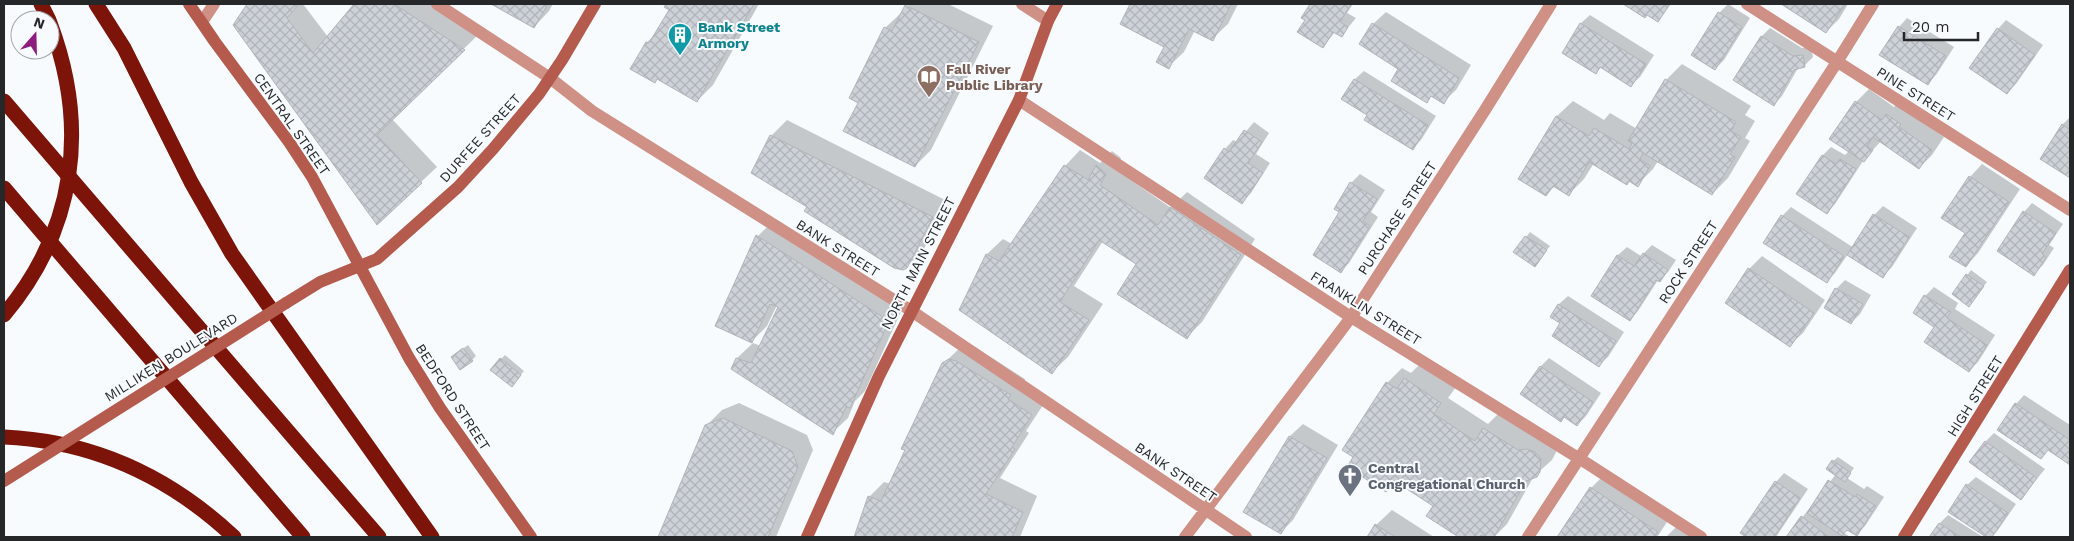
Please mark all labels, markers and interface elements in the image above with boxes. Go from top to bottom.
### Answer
north arrow [10,10,60,60]
scale bar [1904,10,1978,42]
text: N [32,13,47,32]
text: 20 m [1912,18,1950,36]
place label: Bank Street Armory [698,19,780,51]
building icon: Bank Street Armory [667,22,693,56]
place label: Fall River Public Library [946,61,1043,93]
library icon: Fall River Public Library [916,64,942,98]
street label: PINE STREET [1874,64,1959,125]
street label: CENTRAL STREET [251,70,334,179]
street label: DURFEE STREET [436,90,524,185]
street label: PURCHASE STREET [1354,158,1440,278]
street label: NORTH MAIN STREET [878,194,959,332]
street label: BANK STREET [794,216,883,280]
street label: ROCK STREET [1655,217,1721,306]
street label: FRANKLIN STREET [1308,268,1424,349]
street label: MILLIKEN BOULEVARD [102,309,240,405]
street label: BEDFORD STREET [413,341,494,454]
street label: HIGH STREET [1944,352,2007,439]
street label: BANK STREET [1132,439,1220,505]
place label: Central Congregational Church [1368,460,1525,492]
church icon: Central Congregational Church [1337,463,1363,497]

